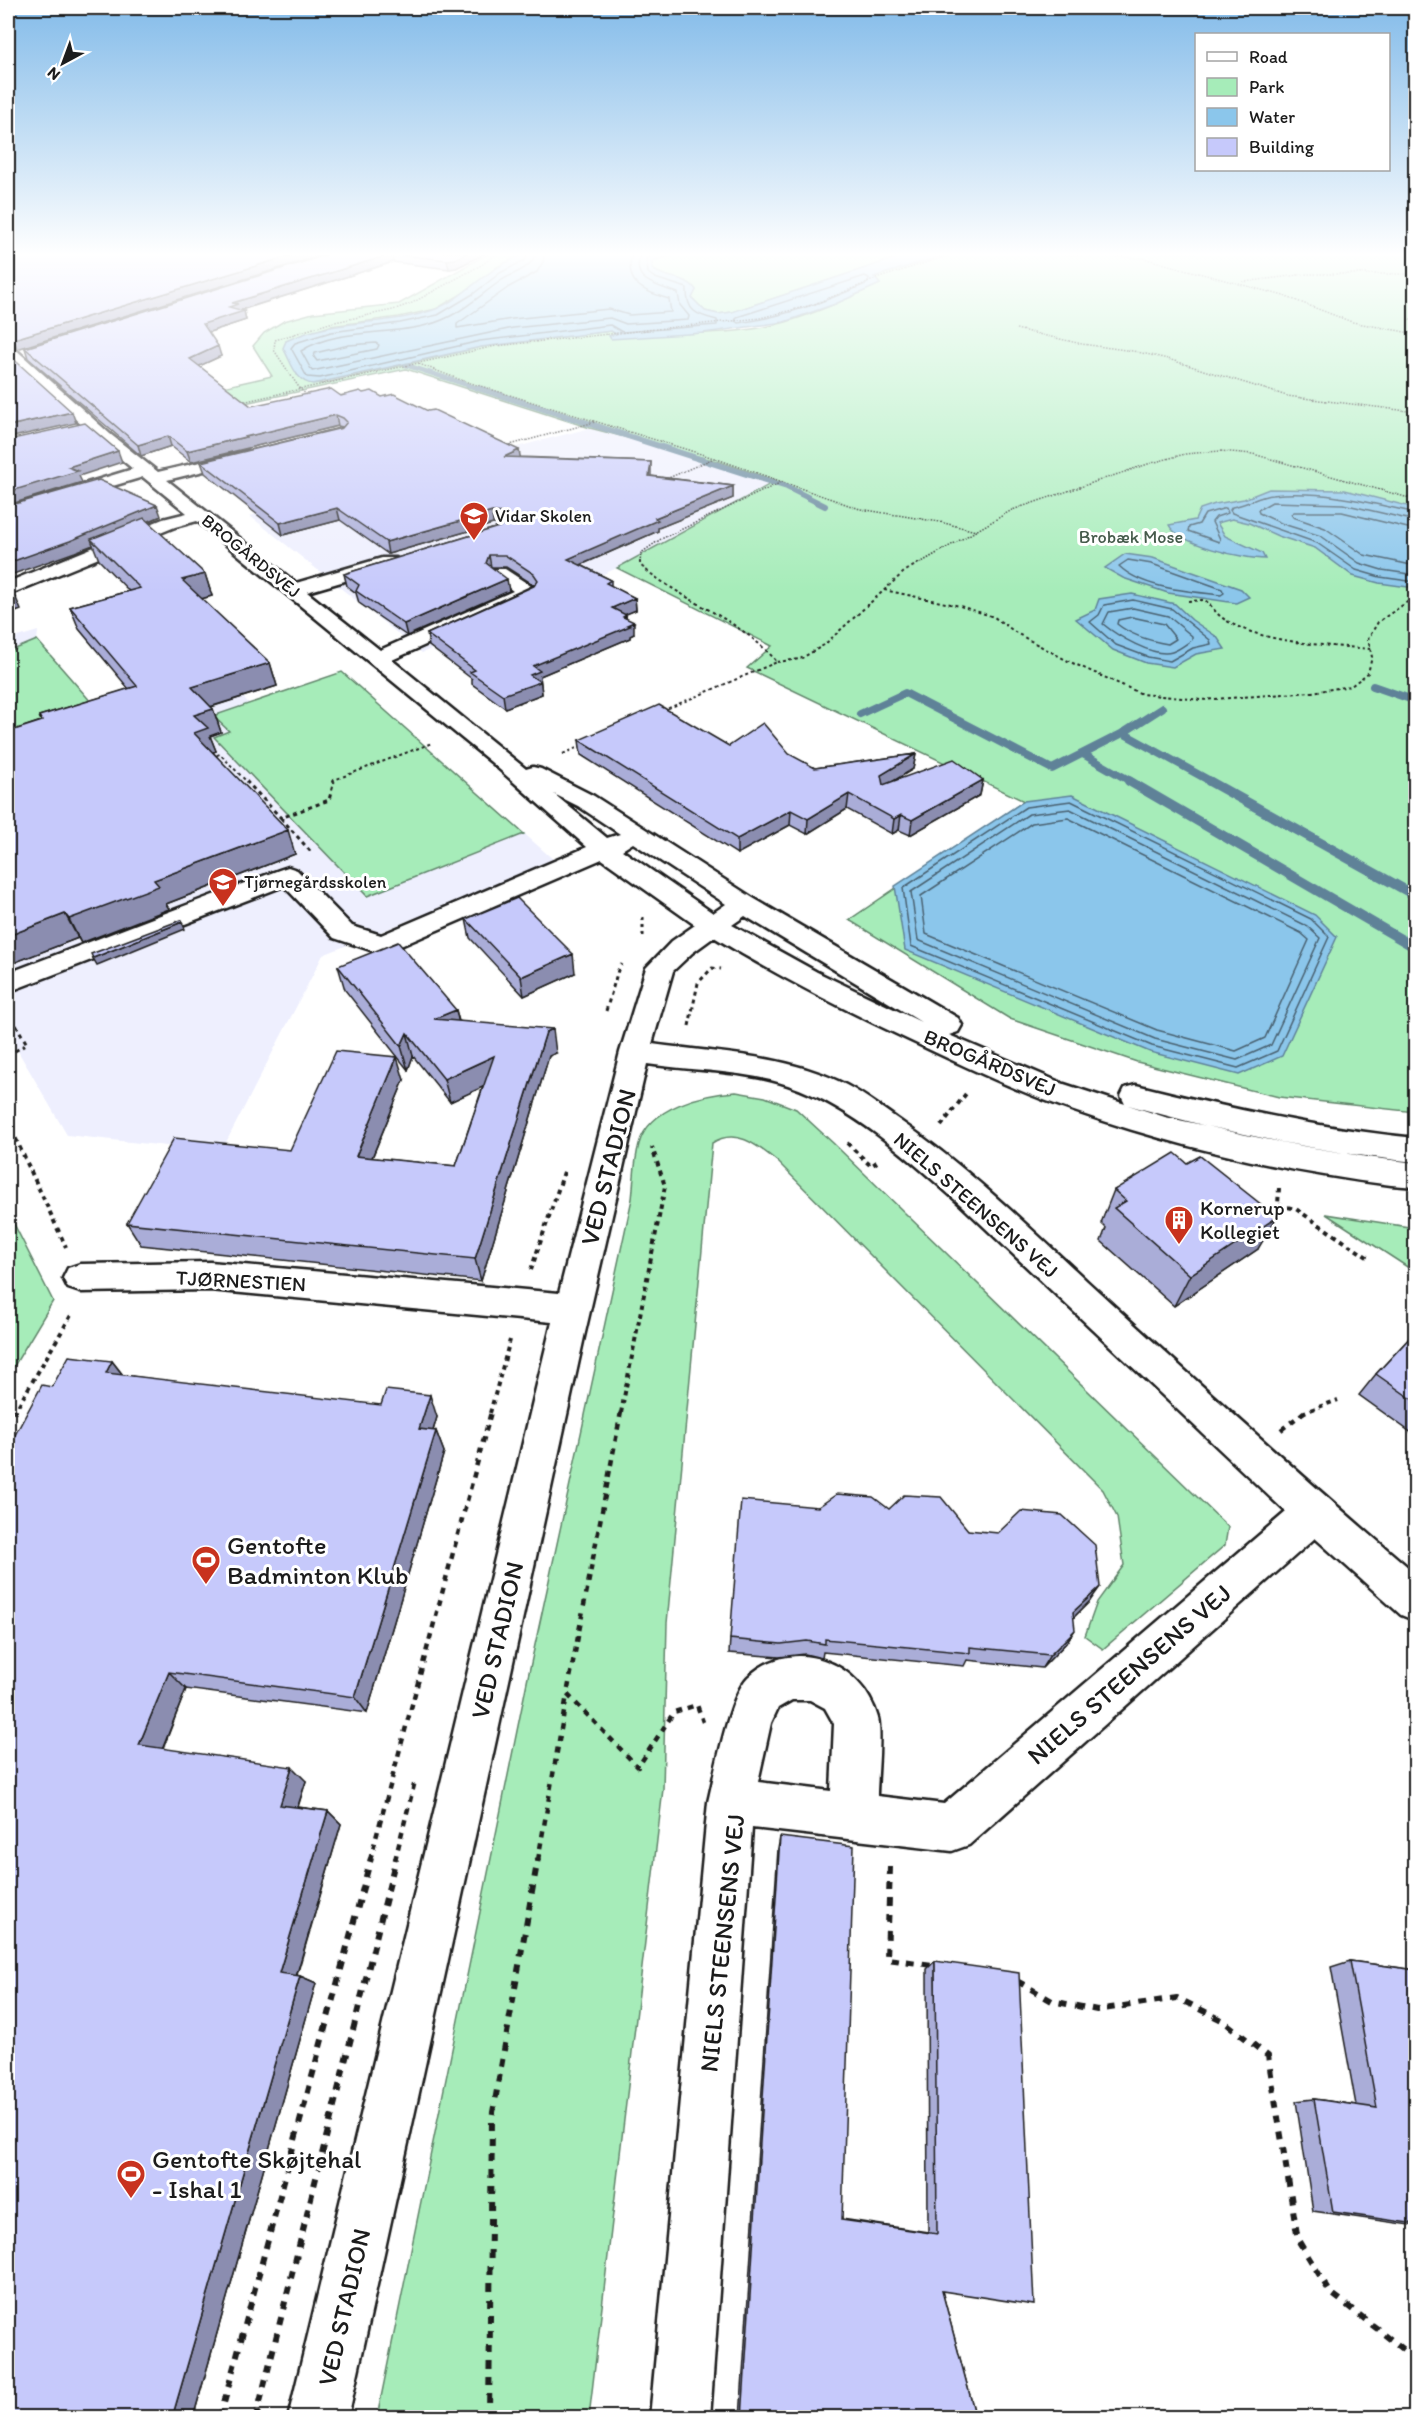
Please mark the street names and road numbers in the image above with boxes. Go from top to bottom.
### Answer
street label: BROGÅRDSVEJ [197,509,305,603]
street label: BROGÅRDSVEJ [920,1023,1060,1102]
street label: VED STADION [573,1085,643,1249]
street label: NIELS STEENSENS VEJ [889,1126,1064,1283]
street label: TJØRNESTIEN [175,1265,307,1296]
street label: VED STADION [463,1558,531,1722]
street label: NIELS STEENSENS VEJ [1020,1577,1238,1771]
street label: NIELS STEENSENS VEJ [693,1812,751,2074]
street label: VED STADION [310,2225,378,2389]

